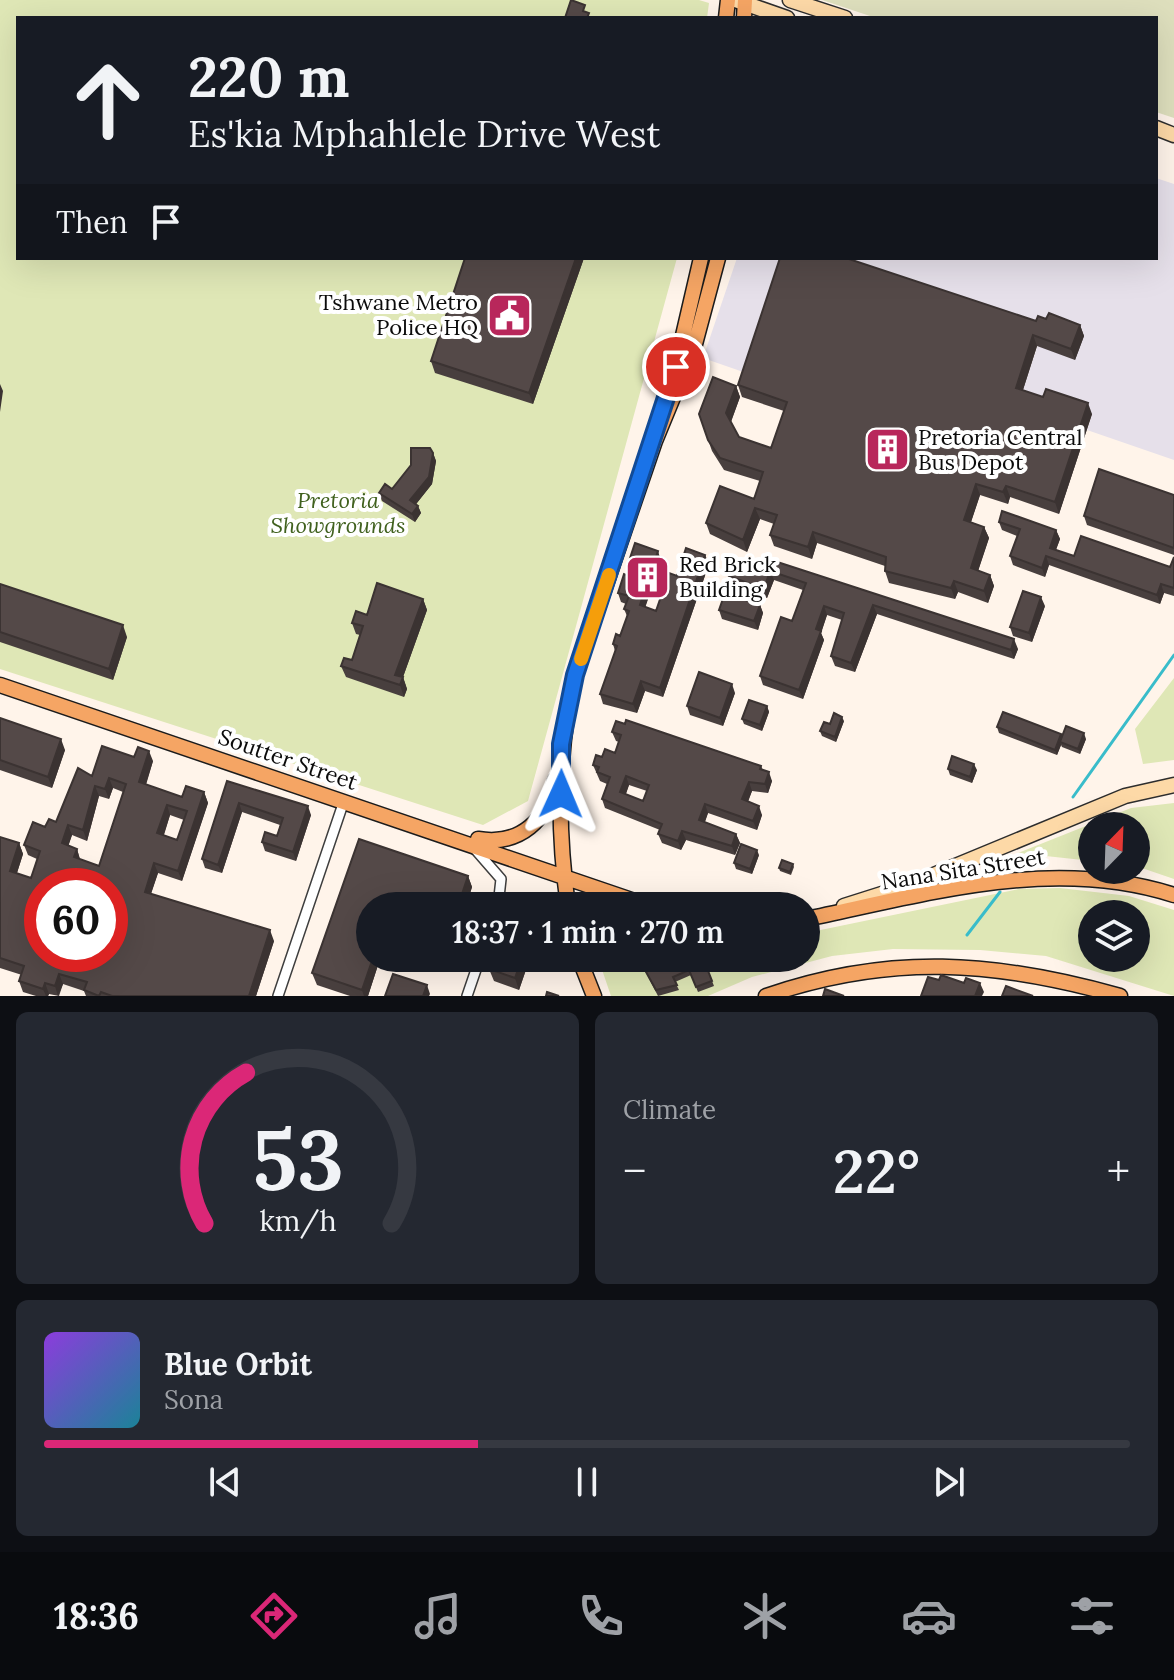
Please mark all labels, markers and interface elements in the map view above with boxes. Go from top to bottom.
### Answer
text: 220 m [188,41,350,112]
icon: ahead [56,48,160,152]
text: Es'kia Mphahlele Drive West [188,111,660,157]
icon: arrive [144,200,188,244]
text: Then [56,203,128,241]
place label: Tshwane Metro Police HQ [319,288,478,341]
public building icon: Tshwane Metro Police HQ [485,291,533,339]
pin [642,333,710,401]
icon: arrive [654,345,698,389]
place label: Pretoria Central Bus Depot [918,423,1082,476]
building icon: Pretoria Central Bus Depot [863,426,911,474]
park label: Pretoria Showgrounds [271,486,405,539]
place label: Red Brick Building [679,550,776,603]
building icon: Red Brick Building [624,553,672,601]
street label: Soutter Street [215,722,362,796]
position arrow [519,752,603,836]
north arrow [1078,812,1150,884]
map controls [1078,812,1150,972]
street label: Nana Sita Street [879,842,1047,896]
speed limit sign: 60 [24,868,128,972]
button: layers [1078,900,1150,972]
text: 18:37 · 1 min · 270 m [452,913,724,951]
text: Climate [623,1093,716,1126]
text: 53 [252,1106,343,1213]
text: 22° [833,1133,920,1209]
text: − [623,1143,646,1199]
text: + [1107,1143,1130,1199]
text: km/h [259,1202,336,1239]
text: Blue Orbit [164,1345,312,1383]
text: Sona [164,1383,223,1416]
icon: previous [203,1460,247,1504]
icon: pause [565,1460,609,1504]
icon: next [927,1460,971,1504]
icon: directions [246,1588,302,1644]
icon: music [410,1588,466,1644]
icon: phone [573,1588,629,1644]
icon: climate [737,1588,793,1644]
icon: car [901,1588,957,1644]
icon: filters [1064,1588,1120,1644]
text: 18:36 [54,1593,139,1639]

